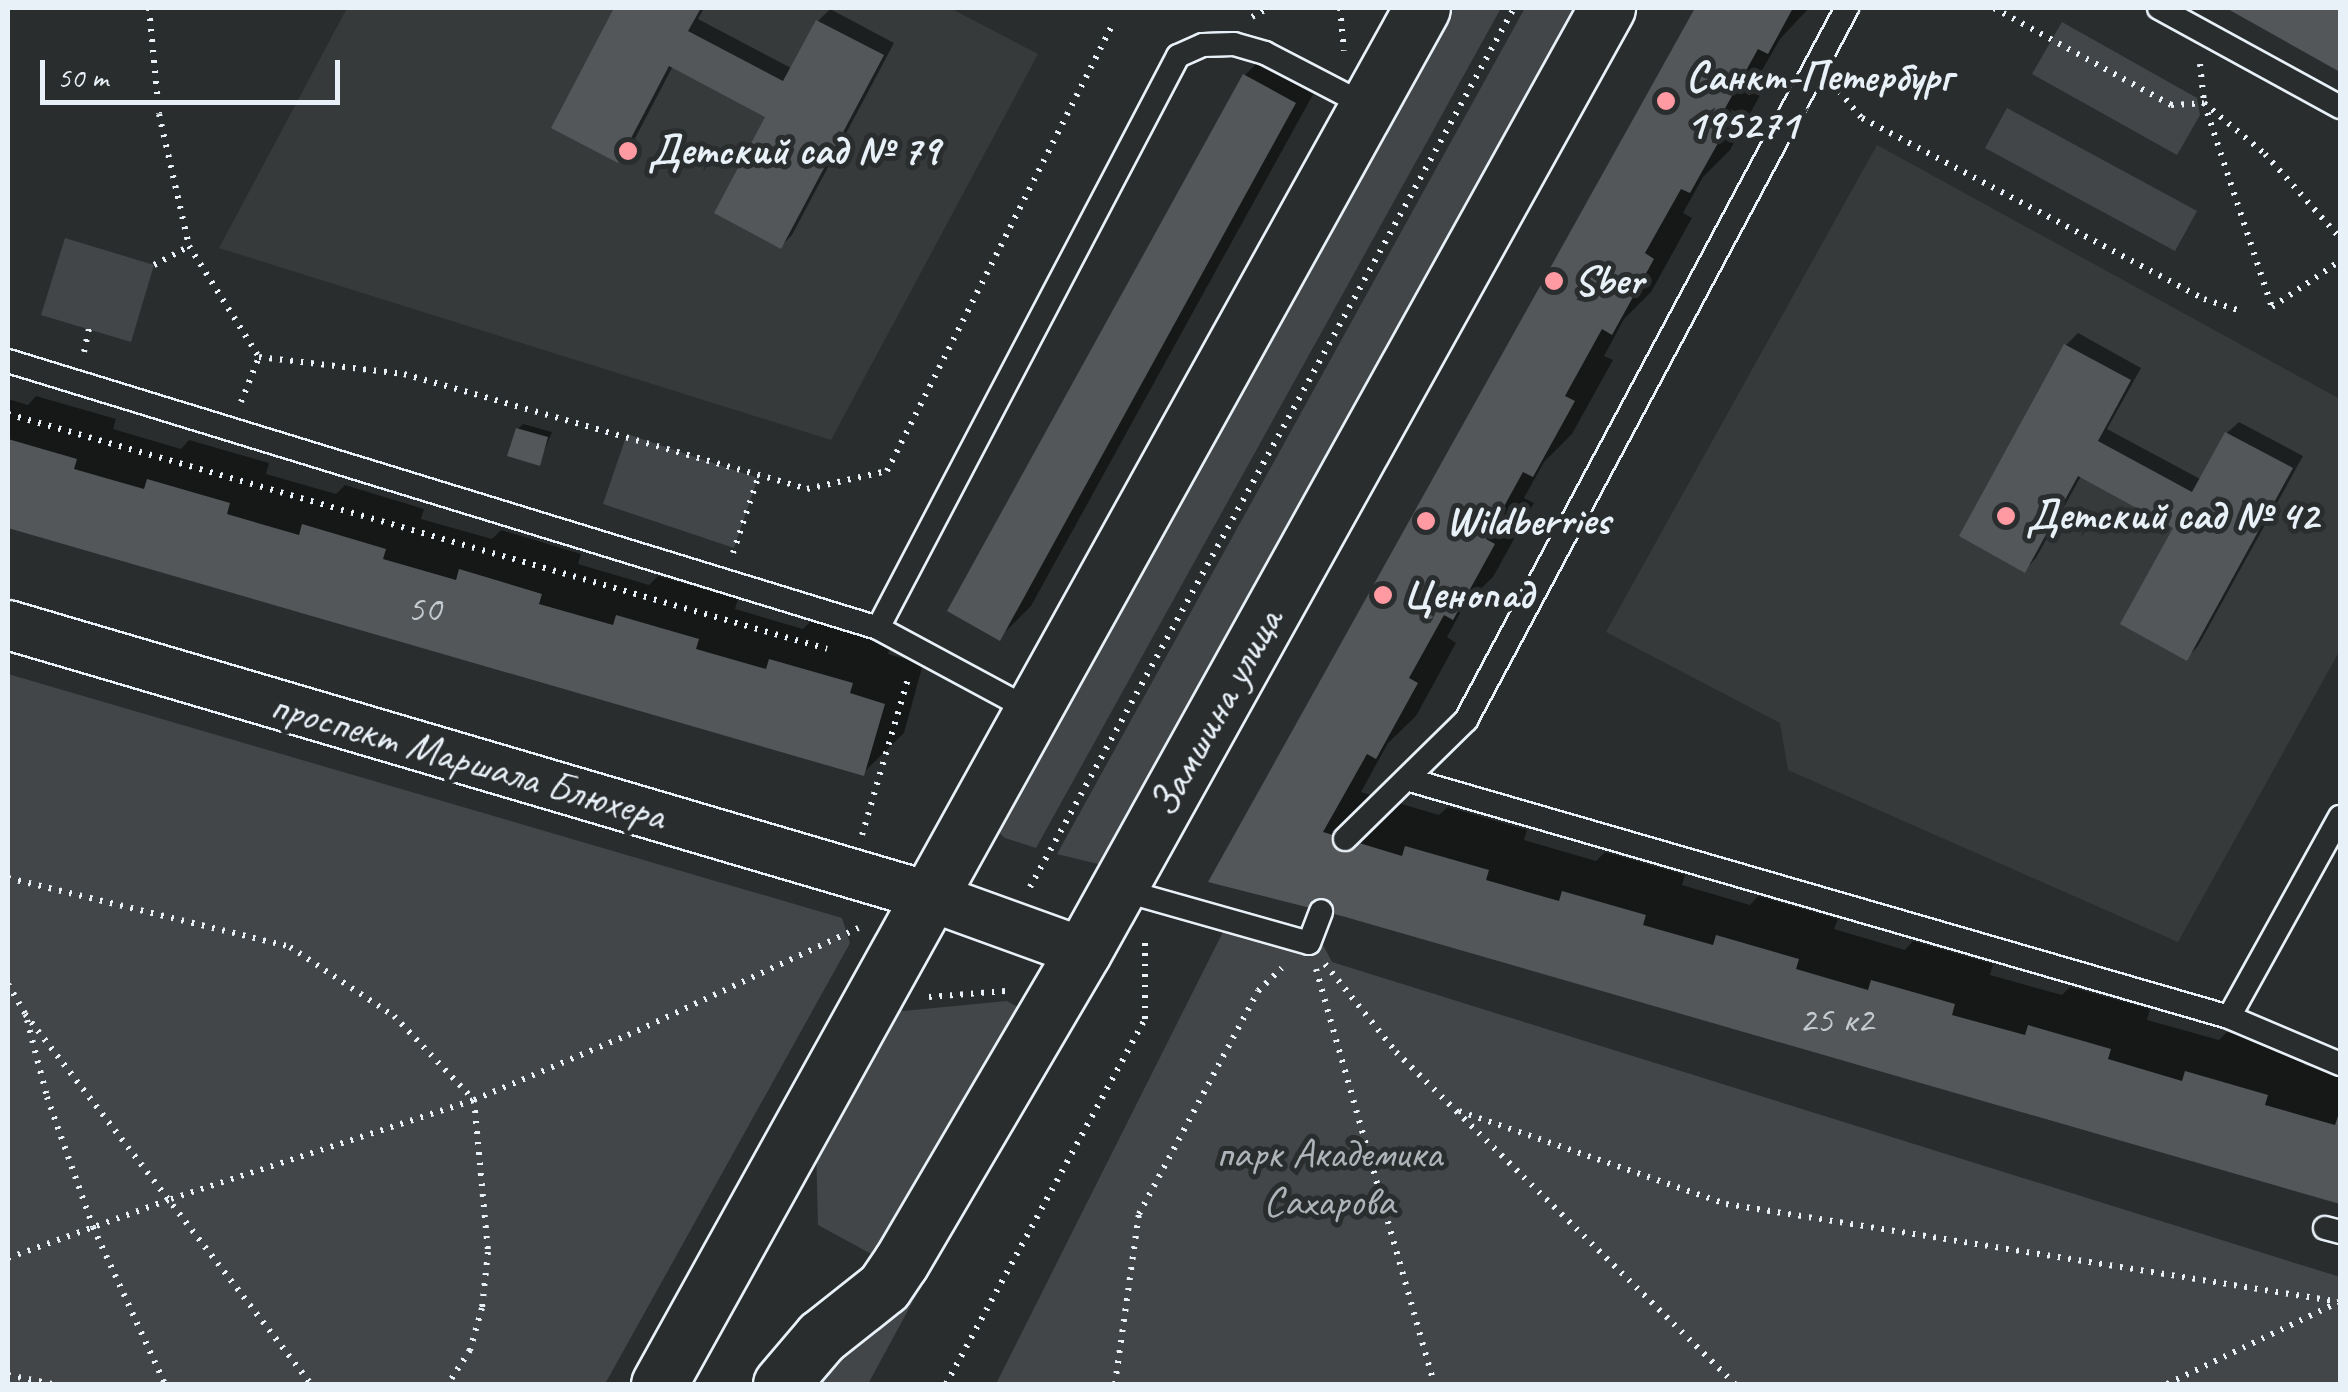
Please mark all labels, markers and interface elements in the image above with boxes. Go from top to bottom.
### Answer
scale bar [45,40,345,102]
place label: Санкт-Петербург 195271 [1686,52,1953,150]
text: 50 m [57,58,108,96]
marker: Санкт-Петербург 195271 [1655,90,1677,112]
place label: Детский сад № 79 [648,126,939,176]
marker: Детский сад № 79 [617,140,639,162]
place label: Sber [1574,256,1643,306]
marker: Sber [1543,270,1565,292]
place label: Детский сад № 42 [2026,491,2318,541]
place label: Wildberries [1446,496,1610,546]
marker: Детский сад № 42 [1995,505,2017,527]
marker: Wildberries [1415,510,1437,532]
place label: Ценопад [1403,570,1533,620]
marker: Ценопад [1372,584,1394,606]
house number: 50 [407,586,441,632]
street label: Замшина улица [1138,600,1294,826]
street label: проспект Маршала Блюхера [266,681,670,841]
house number: 25 к2 [1799,997,1873,1043]
park label: парк Академика Сахарова [1215,1129,1443,1228]

